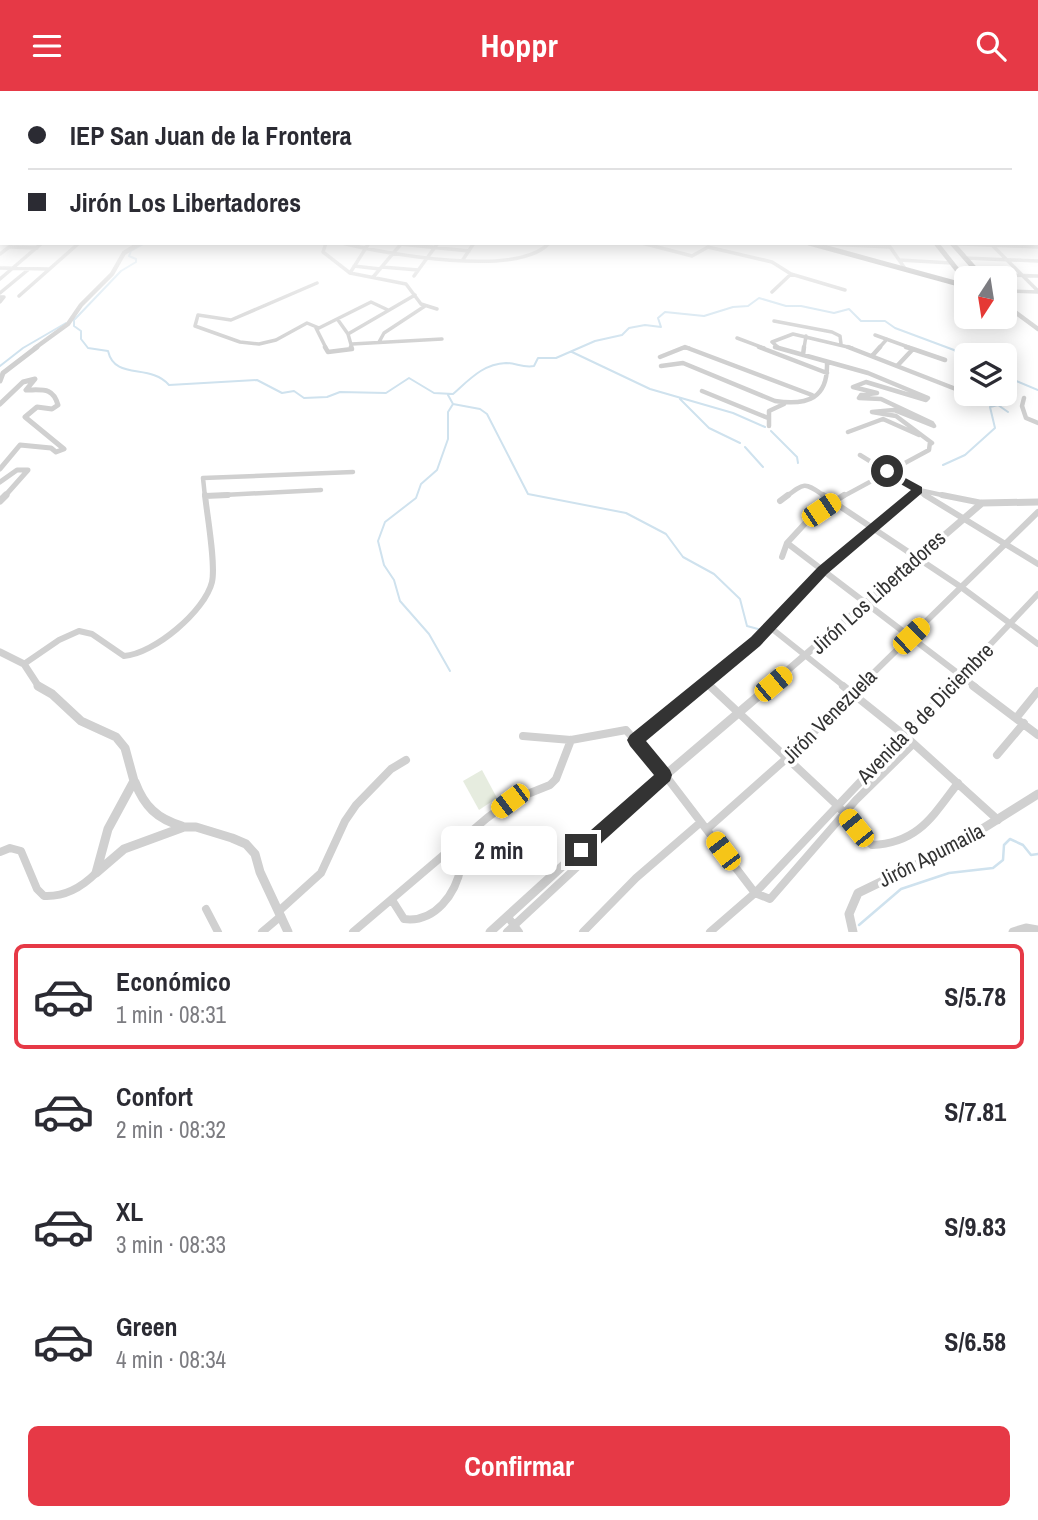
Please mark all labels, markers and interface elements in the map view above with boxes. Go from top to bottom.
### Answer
text: Hoppr [480,24,558,67]
icon: menu [28,27,66,65]
icon: search [972,27,1010,65]
text: IEP San Juan de la Frontera [70,118,352,153]
text: Jirón Los Libertadores [70,185,301,220]
north arrow [954,266,1017,329]
map controls [954,266,1017,406]
button: layers [954,343,1017,406]
route start [871,455,903,487]
car [798,490,845,530]
street label: Jirón Los Libertadores [804,524,952,660]
car [889,614,934,658]
street label: Avenida 8 de Diciembre [849,636,1000,790]
car [751,662,796,706]
street label: Jirón Venezuela [775,662,883,770]
car [487,780,534,822]
car [835,805,878,851]
street label: Jirón Apumaila [873,816,989,894]
callout: 2 min [441,825,556,875]
car [702,828,745,874]
route end [565,834,597,866]
text: 2 min [474,835,524,866]
text: Económico [116,964,231,999]
icon: car [32,965,95,1028]
text: S/5.78 [944,979,1006,1014]
text: 1 min · 08:31 [116,999,226,1030]
text: Confort [116,1079,193,1114]
icon: car [32,1080,95,1143]
text: S/7.81 [944,1094,1006,1129]
text: 2 min · 08:32 [116,1114,226,1145]
text: XL [116,1194,143,1229]
icon: car [32,1195,95,1258]
text: S/9.83 [944,1209,1006,1244]
text: 3 min · 08:33 [116,1229,226,1260]
text: Green [116,1309,178,1344]
icon: car [32,1310,95,1373]
text: S/6.58 [944,1324,1006,1359]
text: 4 min · 08:34 [116,1344,226,1375]
button: Confirmar [28,1426,1010,1506]

